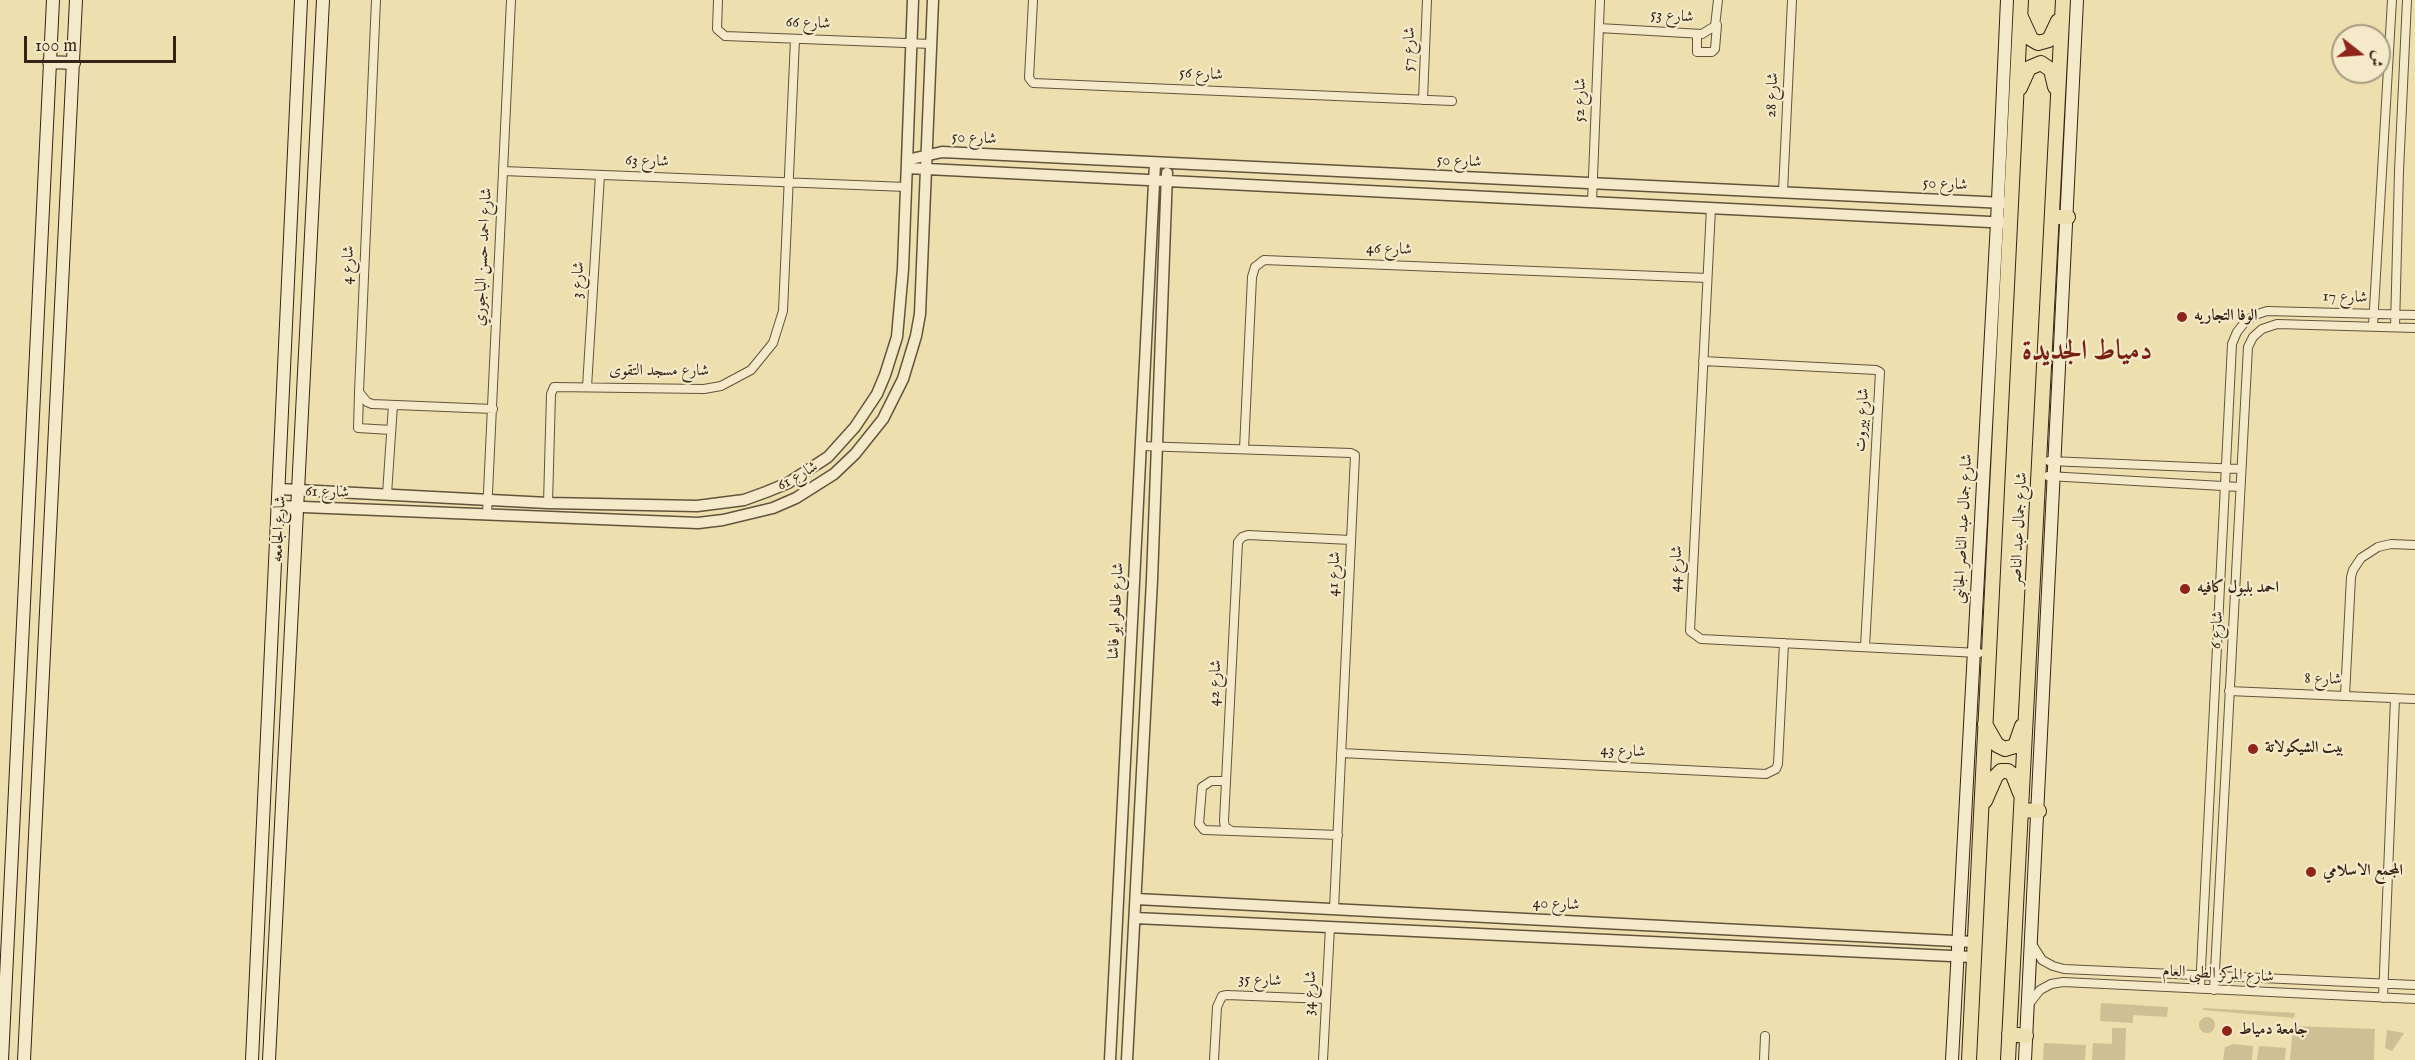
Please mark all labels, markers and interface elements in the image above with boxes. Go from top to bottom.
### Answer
street label: شارع 53 [1650,6,1694,28]
street label: شارع 66 [785,14,831,34]
scale bar [27,24,178,62]
north arrow [2331,24,2391,84]
street label: شارع 57 [1400,26,1420,72]
text: 100 m [35,35,77,58]
text: ش [2364,48,2388,69]
street label: شارع 56 [1179,64,1223,86]
street label: شارع 28 [1762,72,1784,118]
street label: شارع 52 [1571,77,1591,123]
street label: شارع 50 [951,128,997,150]
street label: شارع 50 [1436,151,1482,173]
street label: شارع 63 [625,152,669,172]
street label: شارع 50 [1922,174,1968,196]
street label: شارع احمد حسن الباجوري [471,187,497,327]
street label: شارع 46 [1366,240,1412,260]
street label: شارع 4 [338,245,360,285]
street label: شارع 3 [568,261,590,299]
street label: شارع 17 [2322,288,2368,308]
place label: الوفا التجاريه [2194,307,2257,327]
marker: الوفا التجاريه [2175,310,2189,324]
district label: دمياط الجديدة [2022,336,2152,370]
street label: شارع مسجد التقوى [609,362,709,382]
street label: شارع بيروت [1852,387,1874,453]
street label: شارع جمال عبد الناصر الجانبى [1950,453,1978,605]
street label: شارع 61 [774,458,822,496]
street label: شارع جمال عبد الناصر [2007,472,2033,586]
street label: شارع 61 [305,483,349,503]
street label: شارع الجامعه [269,495,291,563]
street label: شارع 44 [1666,545,1688,593]
street label: شارع 41 [1324,551,1346,597]
street label: شارع طاهر ابو فاشا [1105,562,1129,660]
place label: احمد بلبول كافيه [2197,579,2279,599]
marker: احمد بلبول كافيه [2178,582,2192,596]
street label: شارع 6 [2207,611,2229,649]
street label: شارع 42 [1205,659,1227,707]
street label: شارع 8 [2304,670,2342,690]
place label: بيت الشيكولاتة [2265,739,2344,759]
street label: شارع 43 [1600,741,1646,763]
marker: بيت الشيكولاتة [2246,742,2260,756]
place label: المجمع الاسلامي [2323,862,2403,882]
marker: المجمع الاسلامي [2304,865,2318,879]
street label: شارع 40 [1532,894,1580,916]
street label: شارع المركز الطبى العام [2162,962,2274,988]
street label: شارع 35 [1238,970,1282,992]
street label: شارع 34 [1300,970,1322,1016]
place label: جامعة دمياط [2239,1021,2308,1041]
marker: جامعة دمياط [2220,1024,2234,1038]

